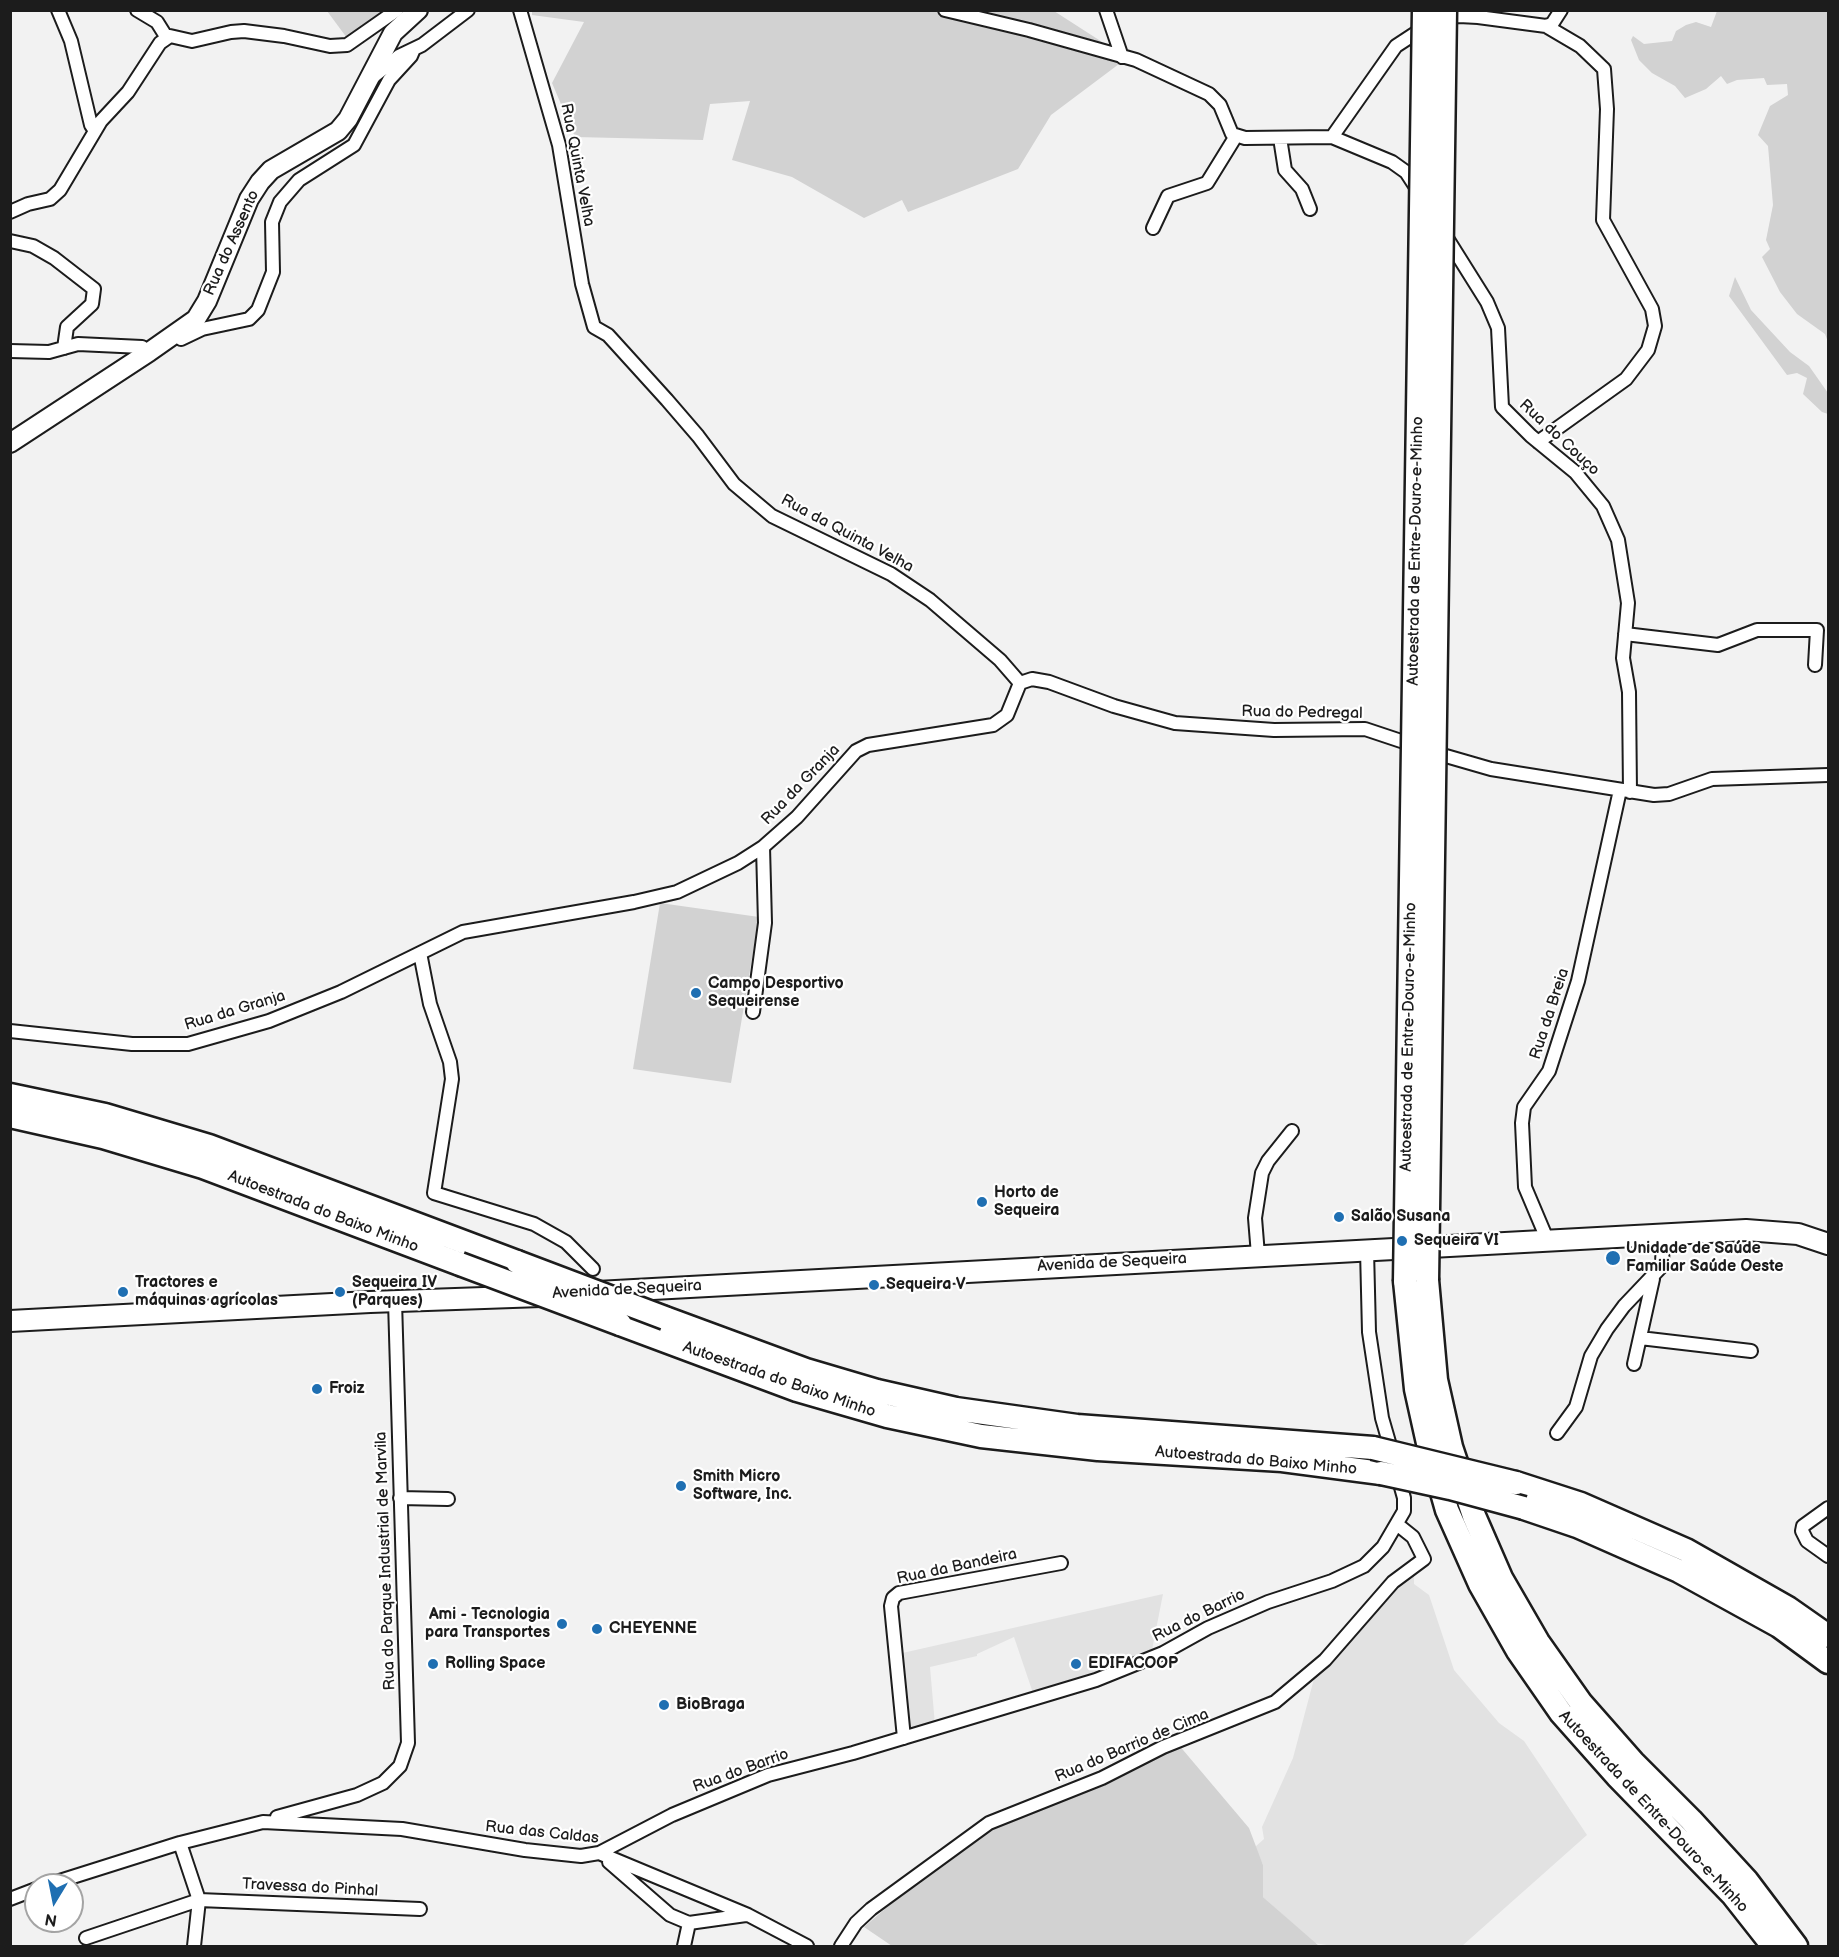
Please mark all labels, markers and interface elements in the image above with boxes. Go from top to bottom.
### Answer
street label: Rua Quinta Velha [556,102,598,228]
street label: Rua do Assento [200,187,264,299]
street label: Rua do Couço [1515,396,1603,480]
street label: Autoestrada de Entre-Douro-e-Minho [1404,416,1428,686]
street label: Rua da Quinta Velha [777,491,917,577]
street label: Rua do Pedregal [1241,702,1363,724]
street label: Rua da Granja [758,741,844,829]
street label: Autoestrada de Entre-Douro-e-Minho [1397,902,1421,1172]
street label: Rua da Breia [1526,966,1574,1062]
place label: Campo Desportivo Sequeirense [708,974,844,1012]
marker: Campo Desportivo Sequeirense [689,986,703,1000]
street label: Rua da Granja [182,987,288,1035]
street label: Autoestrada do Baixo Minho [225,1167,421,1257]
place label: Horto de Sequeira [994,1183,1059,1221]
marker: Horto de Sequeira [975,1195,989,1209]
place label: Salão Susana [1351,1207,1450,1227]
marker: Salão Susana [1332,1210,1346,1224]
place label: Sequeira VI [1414,1231,1499,1251]
marker: Sequeira VI [1395,1234,1409,1248]
place label: Unidade de Saúde Familiar Saúde Oeste [1626,1239,1783,1277]
street label: Avenida de Sequeira [1037,1249,1187,1277]
marker: Unidade de Saúde Familiar Saúde Oeste [1604,1249,1622,1267]
place label: Tractores e máquinas agrícolas [135,1273,278,1311]
place label: Sequeira IV (Parques) [352,1273,437,1311]
place label: Sequeira V [886,1275,966,1295]
street label: Avenida de Sequeira [552,1276,702,1304]
marker: Sequeira V [867,1278,881,1292]
marker: Tractores e máquinas agrícolas [116,1285,130,1299]
marker: Sequeira IV (Parques) [333,1285,347,1299]
street label: Autoestrada do Baixo Minho [680,1338,878,1422]
place label: Froiz [329,1379,365,1399]
marker: Froiz [310,1382,324,1396]
street label: Rua do Parque Industrial de Marvila [372,1431,400,1691]
street label: Autoestrada do Baixo Minho [1154,1443,1358,1479]
place label: Smith Micro Software, Inc. [693,1467,792,1505]
marker: Smith Micro Software, Inc. [674,1479,688,1493]
street label: Rua da Bandeira [895,1545,1019,1589]
street label: Rua do Barrio [1150,1585,1248,1647]
place label: Ami - Tecnologia para Transportes [425,1605,550,1643]
marker: Ami - Tecnologia para Transportes [555,1617,569,1631]
place label: CHEYENNE [609,1619,697,1639]
marker: CHEYENNE [590,1622,604,1636]
place label: Rolling Space [445,1654,545,1674]
place label: EDIFACOOP [1088,1654,1178,1674]
marker: Rolling Space [426,1657,440,1671]
marker: EDIFACOOP [1069,1657,1083,1671]
place label: BioBraga [676,1695,745,1715]
marker: BioBraga [657,1698,671,1712]
street label: Rua do Barrio de Cima [1052,1705,1212,1787]
street label: Autoestrada de Entre-Douro-e-Minho [1554,1707,1752,1917]
street label: Rua do Barrio [690,1745,792,1797]
street label: Rua das Caldas [484,1817,600,1849]
north arrow [24,1873,84,1933]
street label: Travessa do Pinhal [241,1875,379,1901]
text: N [44,1909,59,1930]

